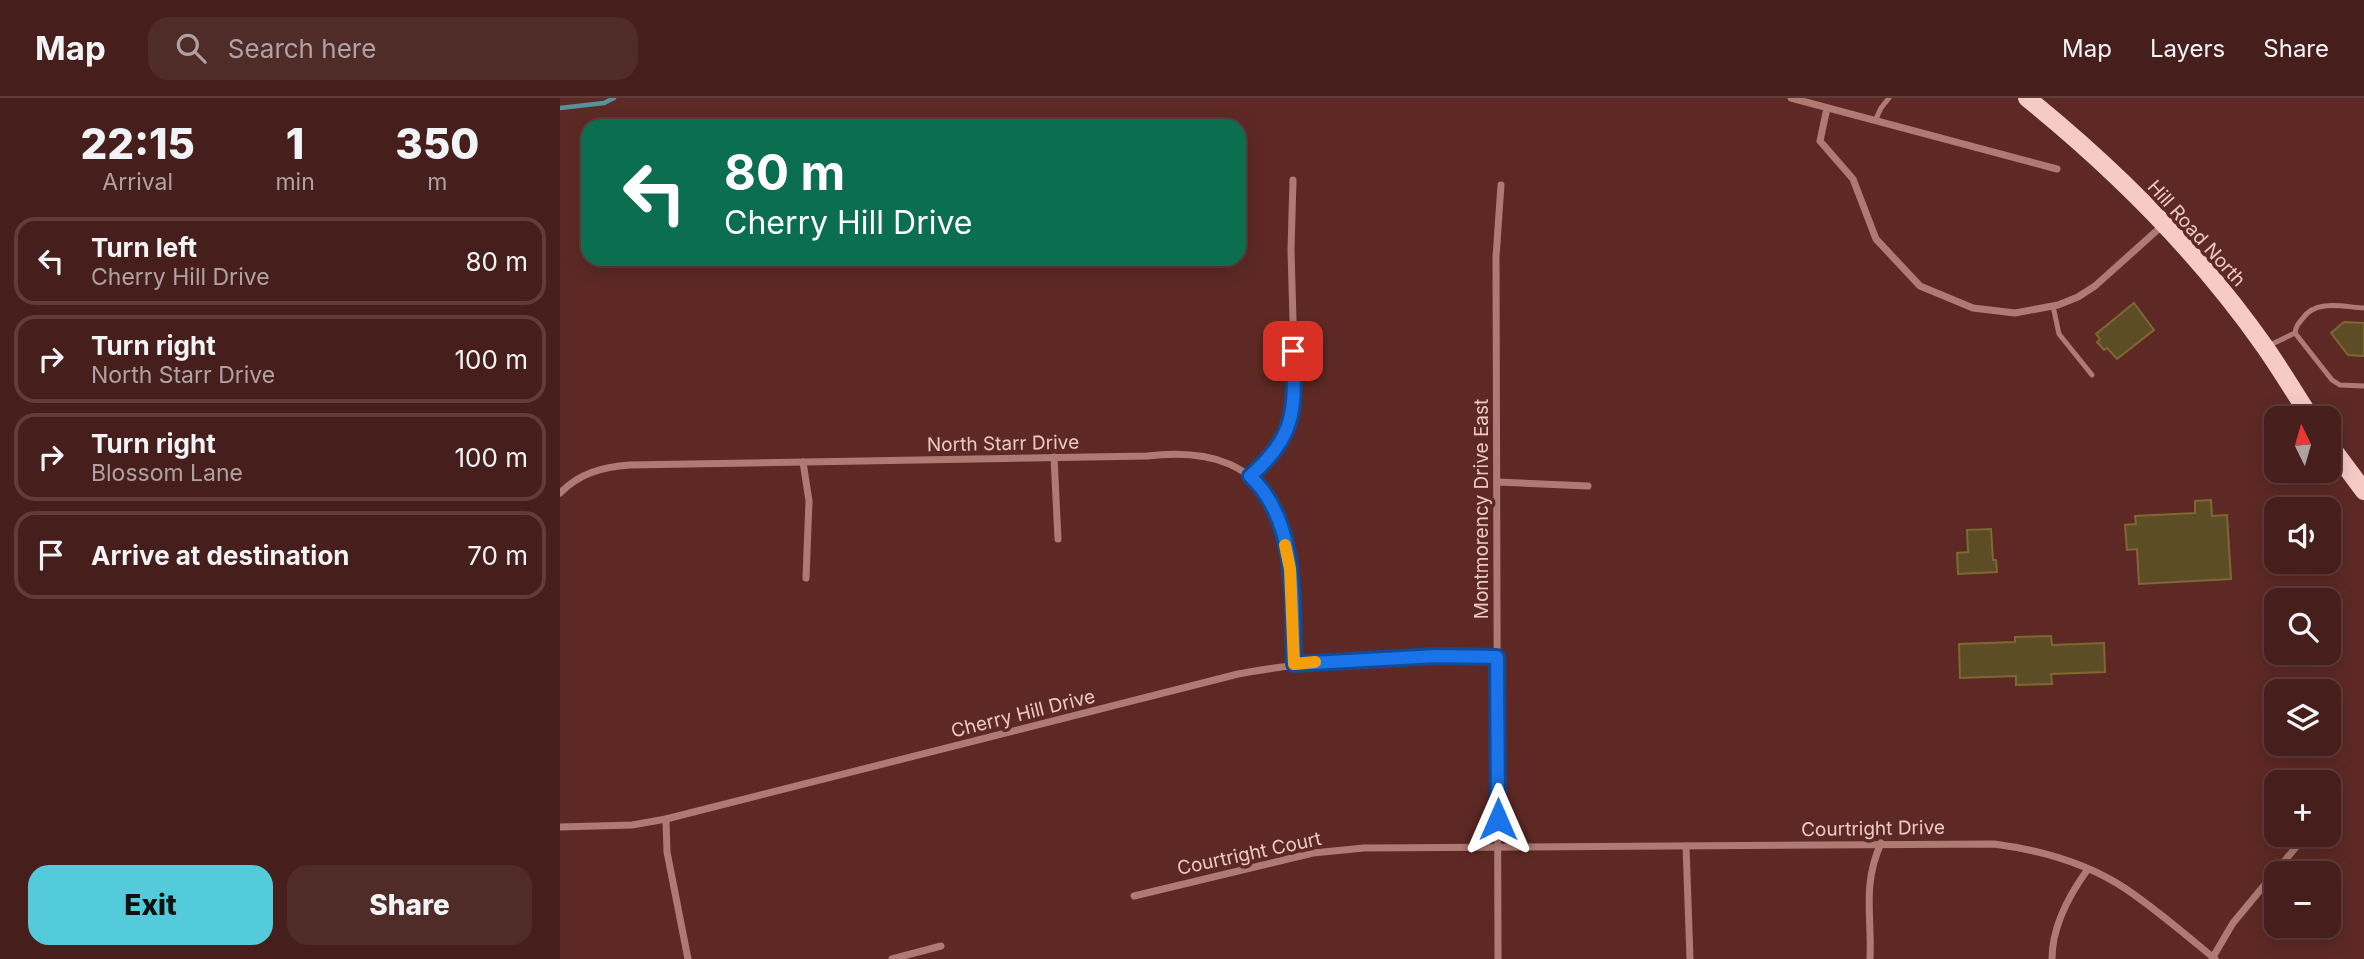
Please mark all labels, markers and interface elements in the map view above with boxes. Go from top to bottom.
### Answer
search box [148,17,638,80]
text: Map [35,28,106,68]
icon: search [172,29,210,67]
text: Search here [228,33,376,64]
text: Map [2062,34,2112,63]
text: Layers [2150,34,2225,63]
text: Share [2263,34,2329,63]
text: 22:15 [81,118,195,169]
text: 1 [286,118,304,169]
text: 350 [395,118,479,169]
text: 80 m [724,143,845,202]
icon: left [609,147,700,238]
text: Arrival [102,168,173,196]
text: min [275,168,315,196]
text: m [427,168,447,196]
street label: Hill Road North [2143,175,2250,291]
text: Cherry Hill Drive [724,203,972,242]
text: Turn left [91,232,197,263]
icon: left [32,242,70,280]
text: 80 m [465,246,528,277]
text: Cherry Hill Drive [91,263,270,291]
pin [1263,321,1323,381]
text: Turn right [91,330,216,361]
icon: arrive [1274,332,1312,370]
icon: right [32,340,70,378]
text: 100 m [455,344,528,375]
text: North Starr Drive [91,361,275,389]
street label: Montmorency Drive East [1470,399,1493,619]
north arrow [2264,406,2342,483]
map controls [2264,406,2341,938]
text: Turn right [91,428,216,459]
street label: North Starr Drive [927,431,1079,456]
icon: right [32,438,70,476]
text: 100 m [455,442,528,473]
text: Blossom Lane [91,459,243,487]
button: sound [2264,497,2341,574]
icon: arrive [32,536,70,574]
text: Arrive at destination [91,540,350,571]
text: 70 m [467,540,528,571]
button: search [2264,588,2341,665]
button: layers [2264,679,2341,756]
street label: Cherry Hill Drive [949,684,1097,742]
button: + [2264,770,2341,847]
position arrow [1461,782,1535,856]
street label: Courtright Drive [1801,816,1945,841]
street label: Courtright Court [1175,827,1323,880]
button: − [2264,861,2341,938]
button: Exit [28,865,273,945]
button: Share [287,865,532,945]

